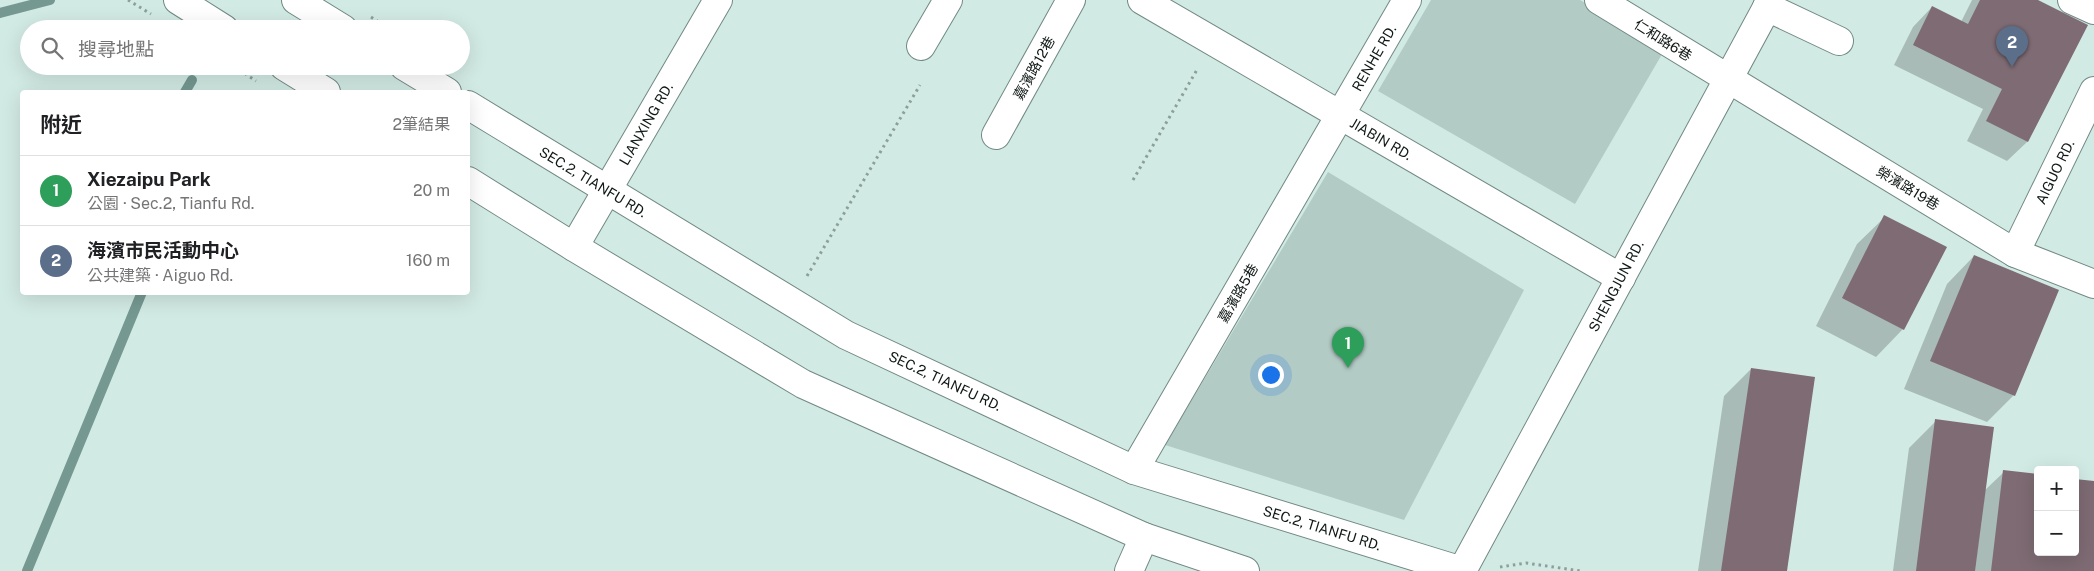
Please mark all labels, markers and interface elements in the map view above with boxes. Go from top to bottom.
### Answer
street label: 仁和路6巷 [1631,16,1695,64]
search box [20,20,470,75]
street label: RENHE RD. [1349,22,1399,94]
pin: 2 [1996,26,2028,67]
street label: 嘉濱路12巷 [1010,33,1058,103]
icon: search [38,34,66,62]
text: 搜尋地點 [78,38,154,60]
street label: LIANXING RD. [616,80,676,168]
text: 附近 [40,112,82,137]
text: 2筆結果 [392,115,450,134]
street label: JIABIN RD. [1347,115,1415,163]
street label: AIGUO RD. [2033,137,2077,207]
street label: SEC.2, TIANFU RD. [536,144,650,220]
street label: 榮濱路19巷 [1874,163,1942,213]
text: Xiezaipu Park [87,168,211,190]
text: 1 [53,181,59,200]
text: 20 m [413,181,450,200]
text: 公園 · Sec.2, Tianfu Rd. [87,194,254,213]
street label: SHENGJUN RD. [1585,238,1647,334]
text: 海濱市民活動中心 [87,239,239,261]
text: 2 [51,251,61,270]
text: 160 m [406,251,450,270]
street label: 嘉濱路5巷 [1215,261,1261,325]
text: 公共建築 · Aiguo Rd. [87,266,233,285]
pin: 1 [1332,327,1364,368]
street label: SEC.2, TIANFU RD. [886,348,1004,414]
your location [1258,362,1284,388]
map controls [2034,466,2079,556]
button: + [2034,466,2079,511]
street label: SEC.2, TIANFU RD. [1261,502,1383,554]
button: − [2034,511,2079,556]

